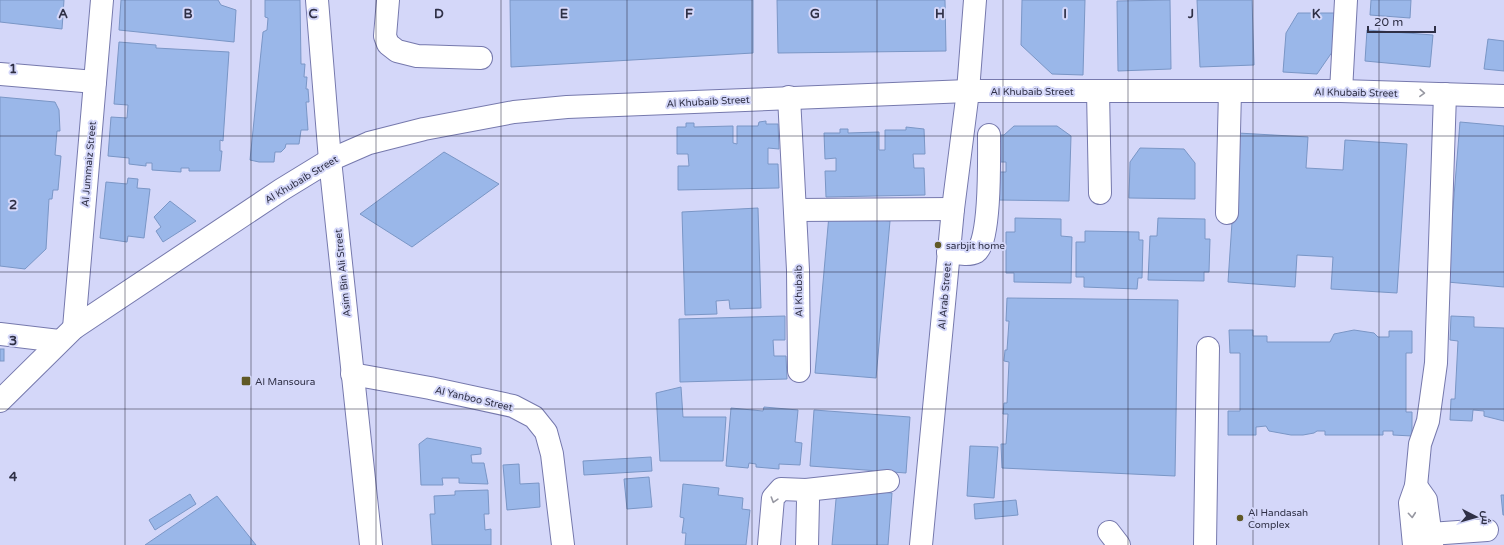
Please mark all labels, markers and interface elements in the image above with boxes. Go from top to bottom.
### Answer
text: A [58,6,68,22]
text: B [183,6,193,22]
text: C [308,6,318,22]
text: D [434,6,444,22]
text: E [560,6,568,22]
text: F [685,6,693,22]
text: G [810,6,820,22]
text: H [935,6,945,22]
text: I [1063,6,1067,22]
text: J [1187,6,1194,22]
text: K [1312,6,1321,22]
scale bar [1368,8,1435,34]
text: 20 m [1374,15,1403,29]
text: 1 [9,61,17,77]
street label: Al Khubaib Street [990,86,1074,98]
street label: Al Khubaib Street [1314,86,1398,100]
one-way arrow [1419,89,1425,97]
street label: Al Khubaib Street [666,94,750,110]
street label: Al Jummaiz Street [79,121,99,207]
street label: Al Khubaib Street [263,153,340,206]
text: 2 [9,197,17,213]
street label: Asim Bin Ali Street [332,228,354,317]
marker: sarbjit home [933,240,943,250]
place label: sarbjit home [946,240,1005,252]
street label: Al Arab Street [936,262,954,330]
street label: Al Khubaib [793,265,805,317]
text: 3 [9,333,17,349]
marker: Al Mansoura [240,375,252,387]
place label: Al Mansoura [255,376,315,388]
street label: Al Yanboo Street [434,384,514,414]
text: 4 [9,469,18,485]
one-way arrow [770,496,779,503]
north arrow [1456,497,1496,537]
place label: Al Handasah Complex [1248,507,1308,531]
text: ش [1478,510,1493,526]
one-way arrow [1407,512,1416,518]
marker: Al Handasah Complex [1235,513,1245,523]

